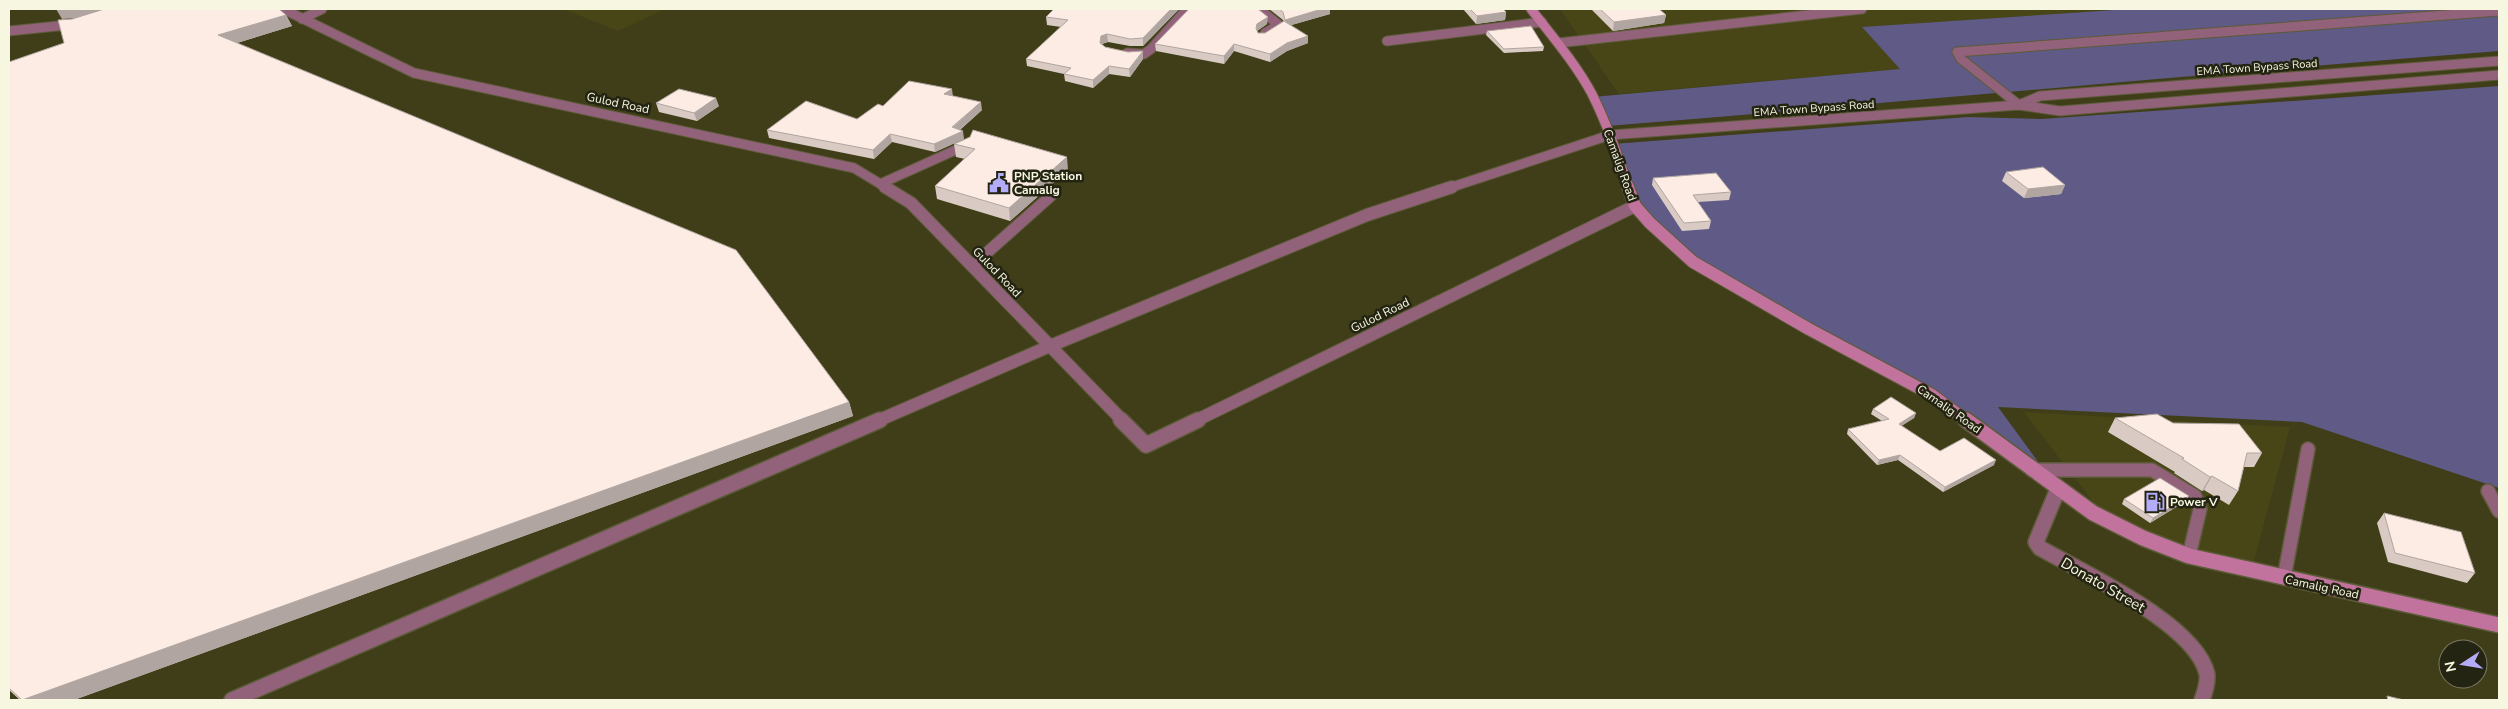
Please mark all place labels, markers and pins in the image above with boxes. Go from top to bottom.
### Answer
place label: PNP Station Camalig [1014,168,1082,198]
public building icon: PNP Station Camalig [988,172,1010,194]
fuel station icon: Power V [2144,491,2166,513]
place label: Power V [2170,494,2218,510]

